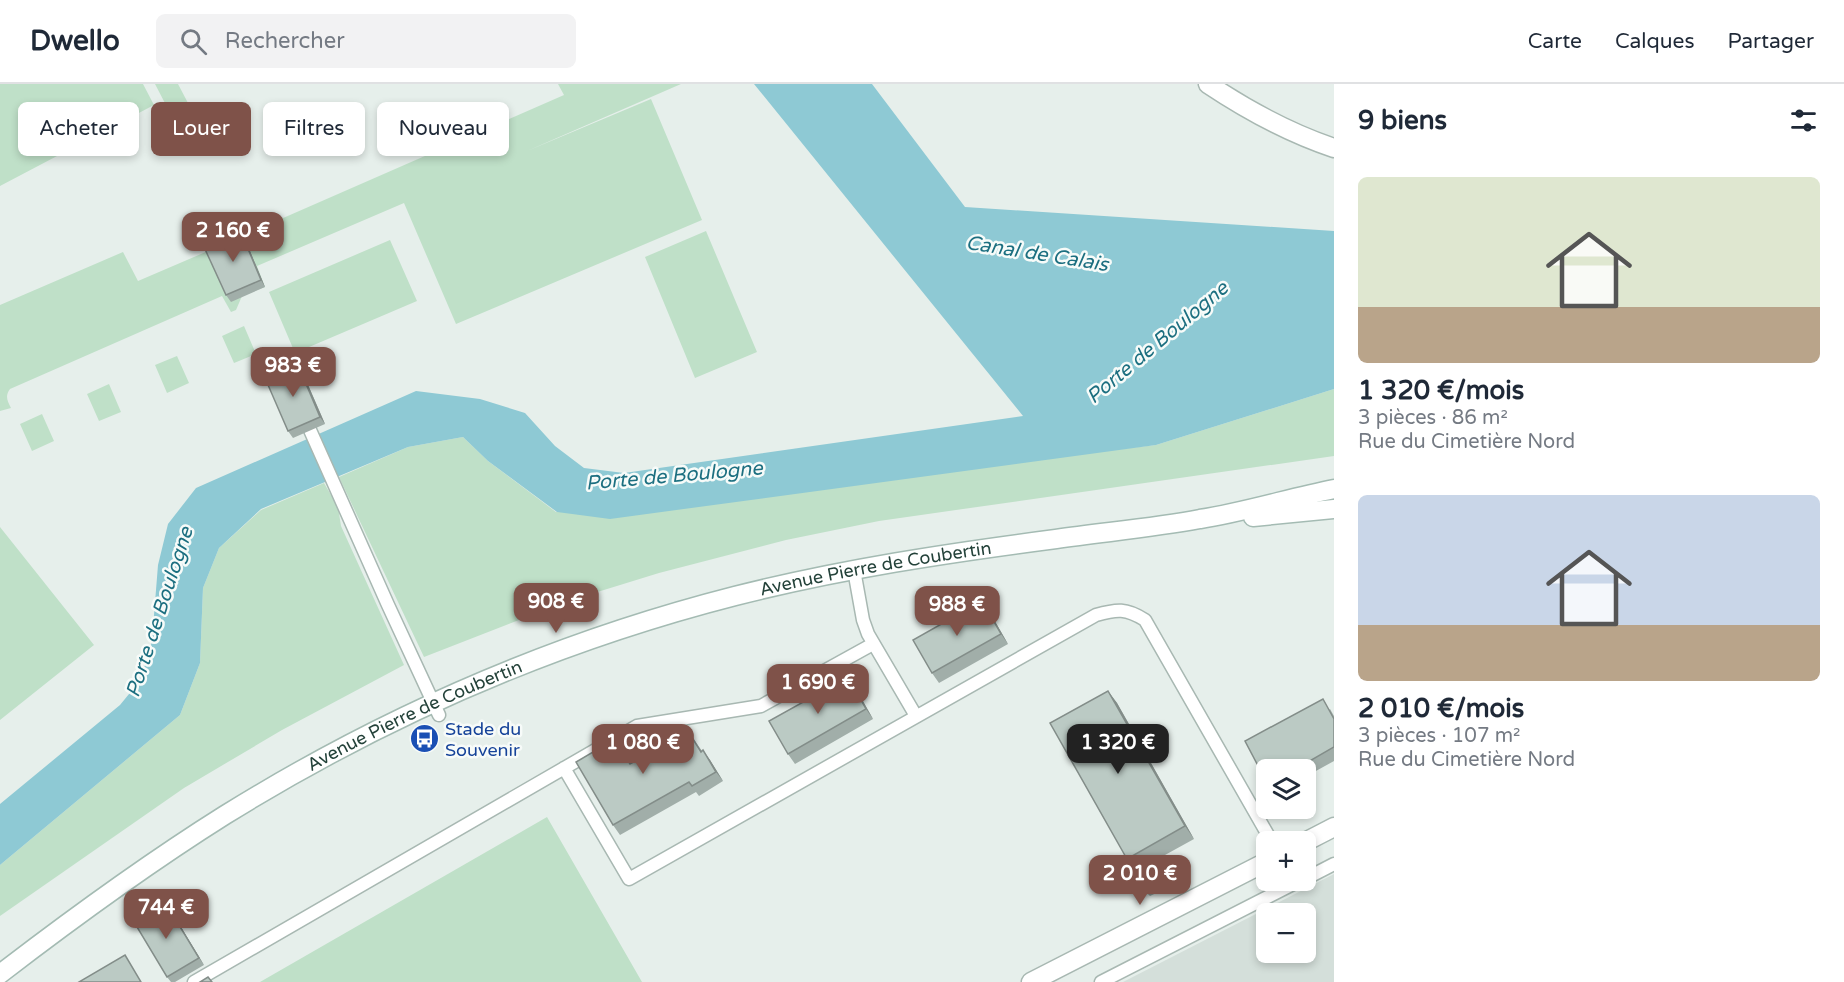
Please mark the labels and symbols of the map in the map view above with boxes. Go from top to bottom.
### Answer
pin: 2 160 € [178,212,288,263]
water label: Canal de Calais [964,231,1111,277]
water label: Porte de Boulogne [1082,275,1235,409]
pin: 983 € [251,347,335,398]
water label: Porte de Boulogne [585,456,765,496]
water label: Porte de Boulogne [121,523,199,700]
street label: Avenue Pierre de Coubertin [757,537,993,601]
pin: 908 € [514,583,598,634]
pin: 988 € [915,586,999,637]
street label: Avenue Pierre de Coubertin [303,655,525,776]
pin: 1 690 € [763,664,873,715]
place label: Stade du Souvenir [445,718,521,761]
bus stop icon: Stade du Souvenir [408,723,440,755]
pin: 1 080 € [588,724,698,775]
pin: 1 320 € [1063,724,1173,775]
pin: 2 010 € [1085,855,1195,906]
pin: 744 € [124,889,208,940]

